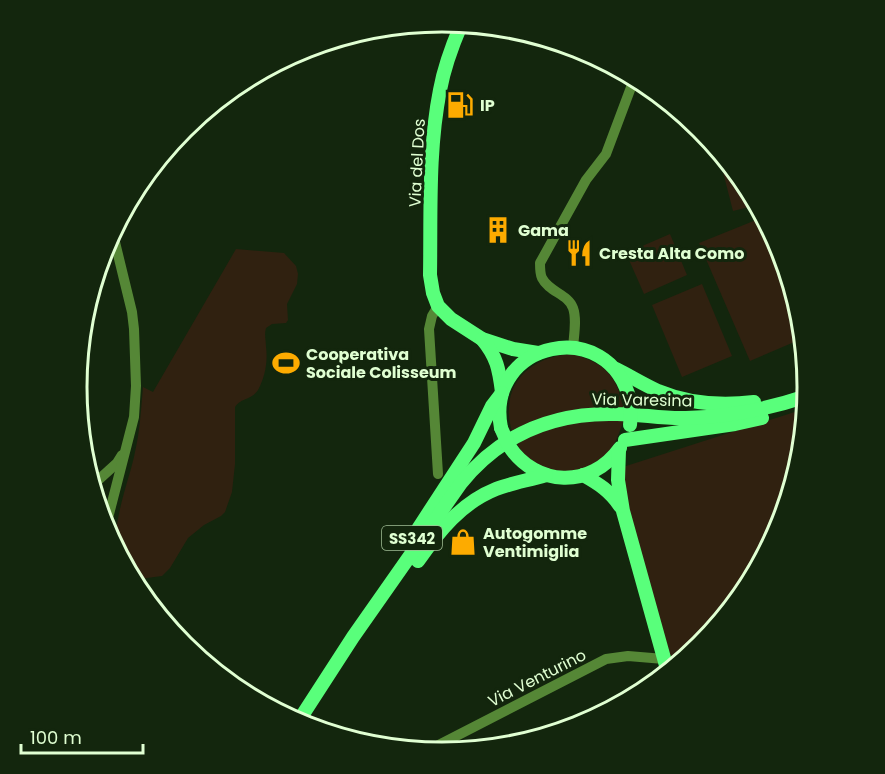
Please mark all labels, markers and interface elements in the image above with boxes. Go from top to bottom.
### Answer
fuel station icon: IP [445,90,475,120]
place label: IP [480,94,495,117]
street label: Via del Dos [403,118,431,208]
building icon: Gama [483,215,513,245]
place label: Gama [518,219,569,242]
restaurant icon: Cresta Alta Como [564,238,594,268]
place label: Cresta Alta Como [599,242,744,265]
place label: Cooperativa Sociale Colisseum [306,343,457,384]
sports icon: Cooperativa Sociale Colisseum [271,348,301,378]
street label: Via Varesina [591,388,693,412]
place label: Autogomme Ventimiglia [483,522,587,563]
road number: SS342 [382,526,442,550]
shop icon: Autogomme Ventimiglia [448,527,478,557]
street label: Via Venturino [484,643,590,713]
scale bar [21,717,142,755]
text: 100 m [30,725,82,750]

